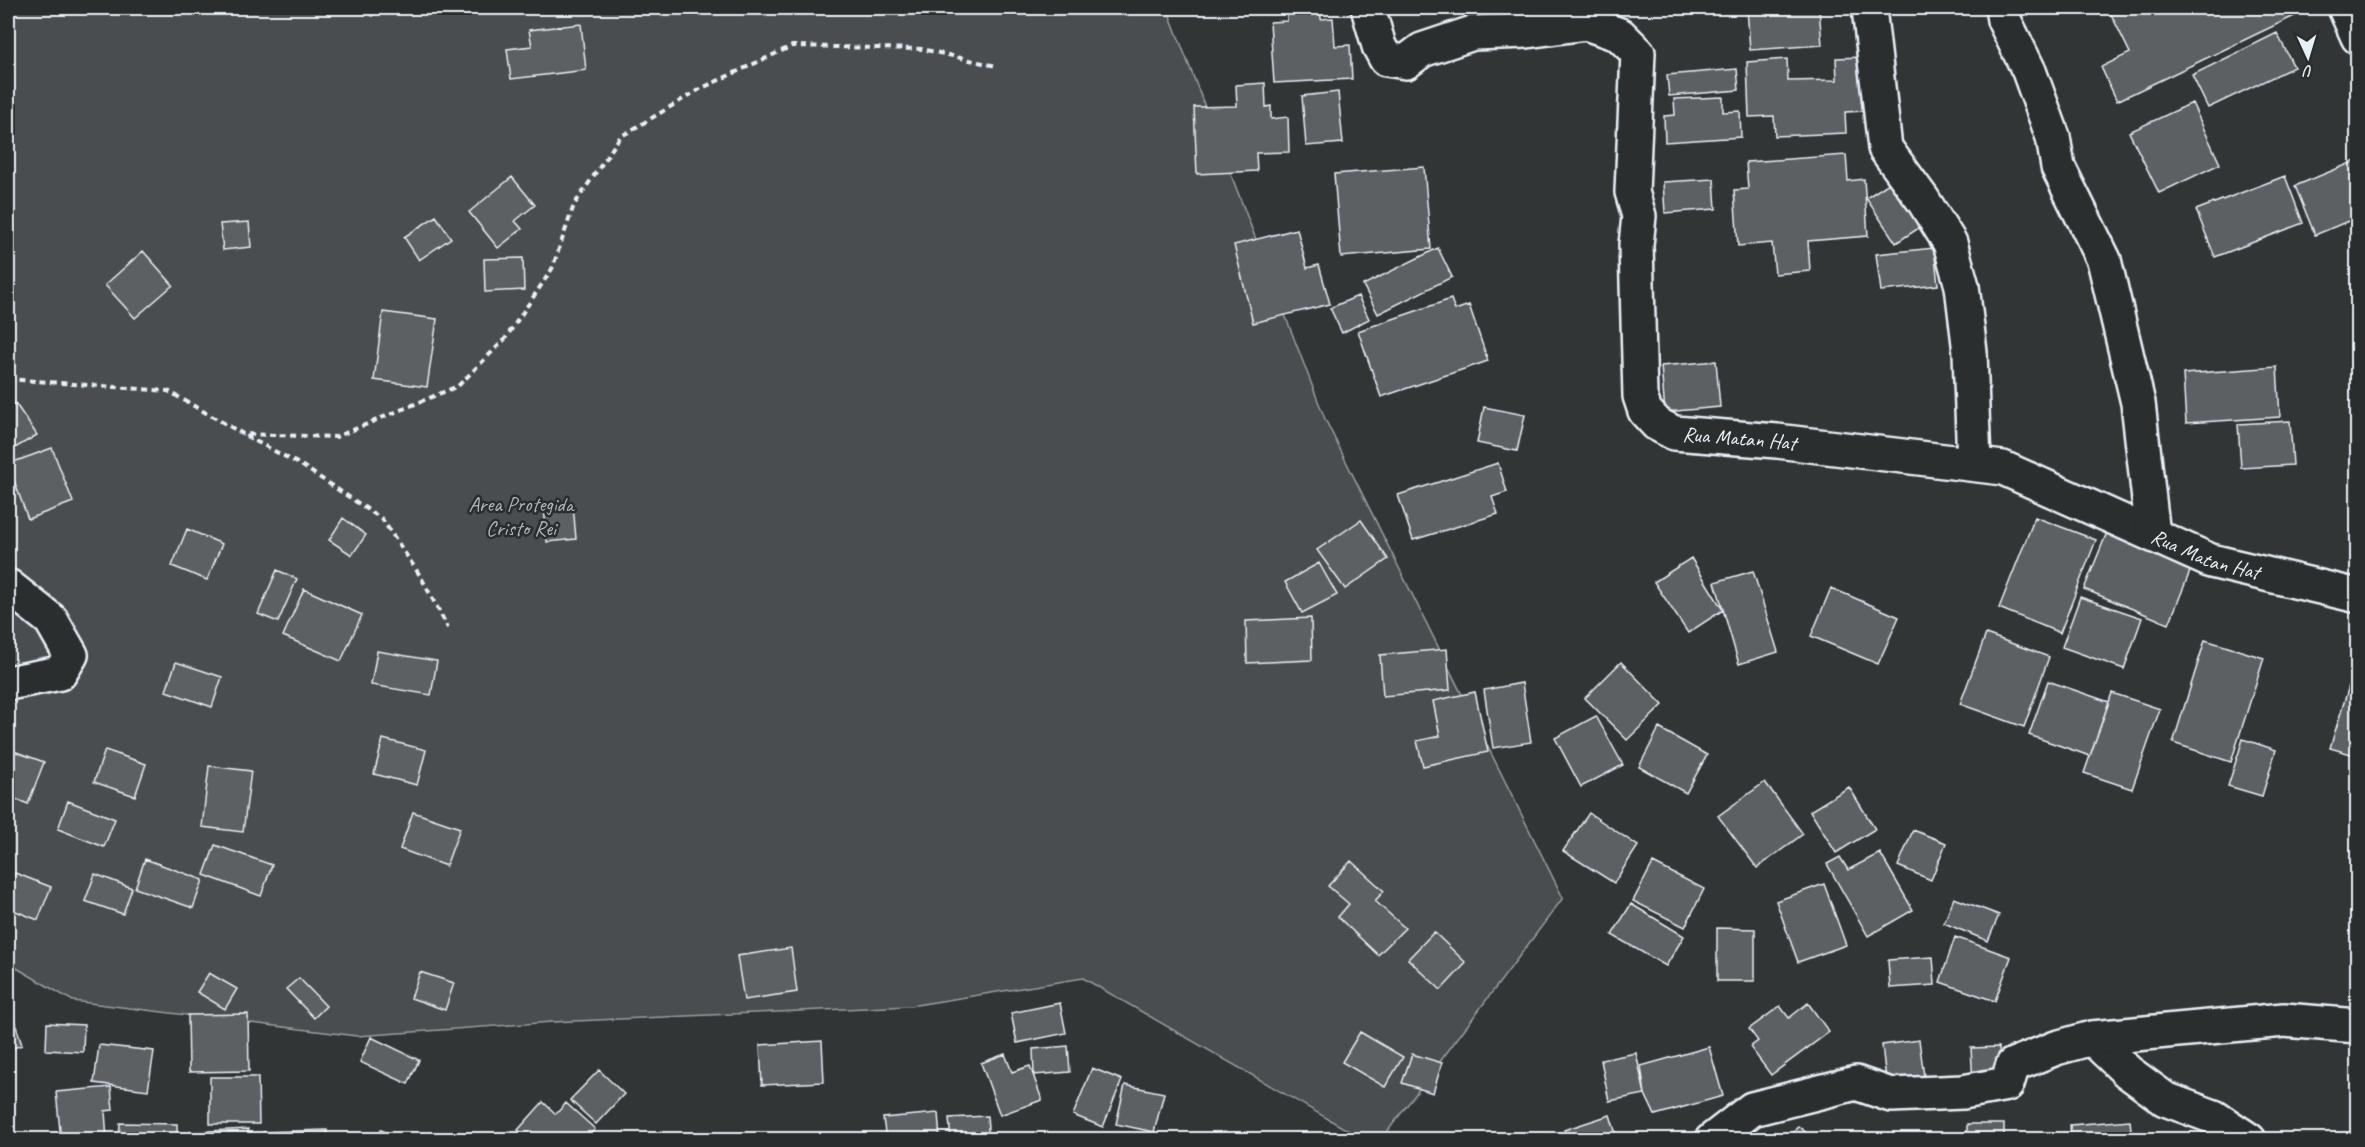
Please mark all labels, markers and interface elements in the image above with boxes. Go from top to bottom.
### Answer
north arrow [2278,27,2338,87]
text: U [2301,61,2314,81]
street label: Rua Matan Hat [1682,421,1800,457]
park label: Area Protegida Cristo Rei [469,491,576,541]
street label: Rua Matan Hat [2147,523,2265,586]

